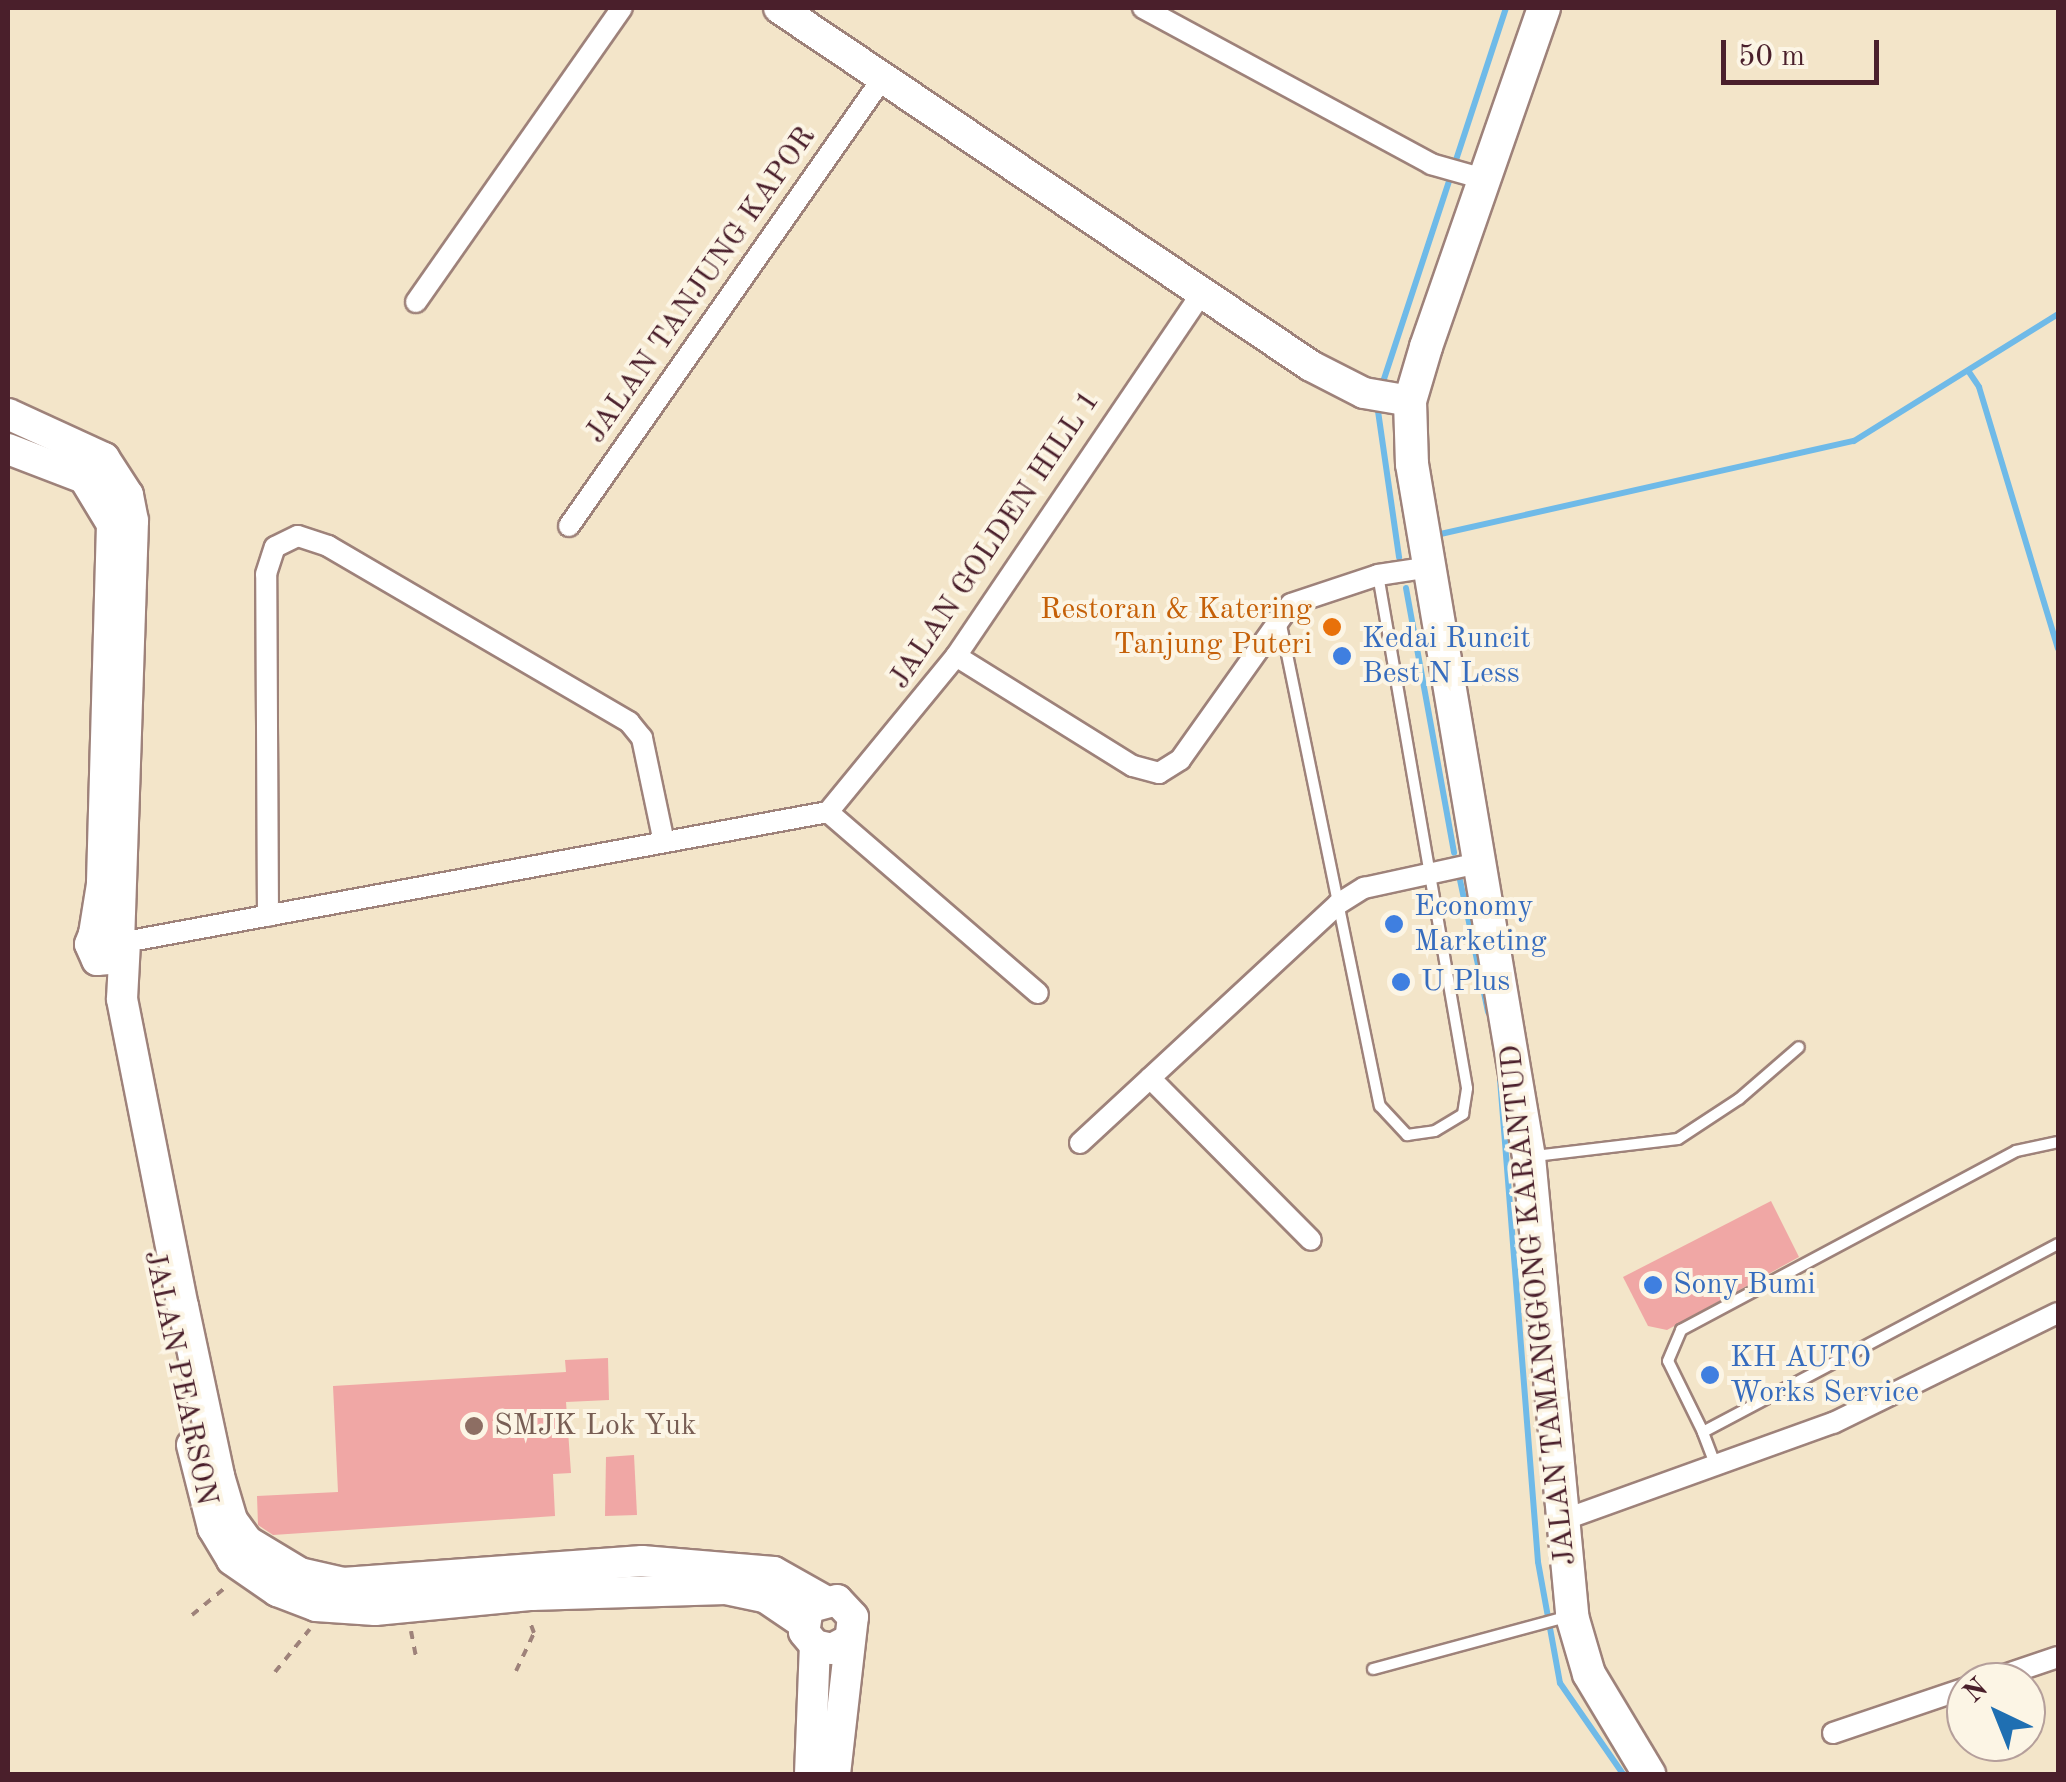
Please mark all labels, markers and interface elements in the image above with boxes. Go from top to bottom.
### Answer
scale bar [1726,20,1884,82]
text: 50 m [1738,42,1805,72]
street label: JALAN TANJUNG KAPOR [578,120,824,450]
street label: JALAN GOLDEN HILL 1 [882,384,1108,696]
place label: Restoran & Katering Tanjung Puteri [1040,592,1312,662]
marker: Restoran & Katering Tanjung Puteri [1321,616,1343,638]
place label: Kedai Runcit Best N Less [1362,621,1531,692]
marker: Kedai Runcit Best N Less [1331,645,1353,667]
place label: Economy Marketing [1414,889,1547,960]
marker: Economy Marketing [1383,913,1405,935]
place label: U Plus [1421,964,1510,1000]
marker: U Plus [1390,971,1412,993]
street label: JALAN TAMANGGONG KARANTUD [1494,1043,1584,1567]
street label: JALAN PEARSON [135,1247,225,1509]
place label: Sony Bumi [1673,1267,1816,1303]
marker: Sony Bumi [1642,1274,1664,1296]
place label: KH AUTO Works Service [1730,1340,1919,1410]
marker: KH AUTO Works Service [1699,1364,1721,1386]
place label: SMJK Lok Yuk [494,1408,696,1444]
marker: SMJK Lok Yuk [463,1415,485,1437]
north arrow [1946,1662,2046,1762]
text: N [1960,1674,1994,1709]

